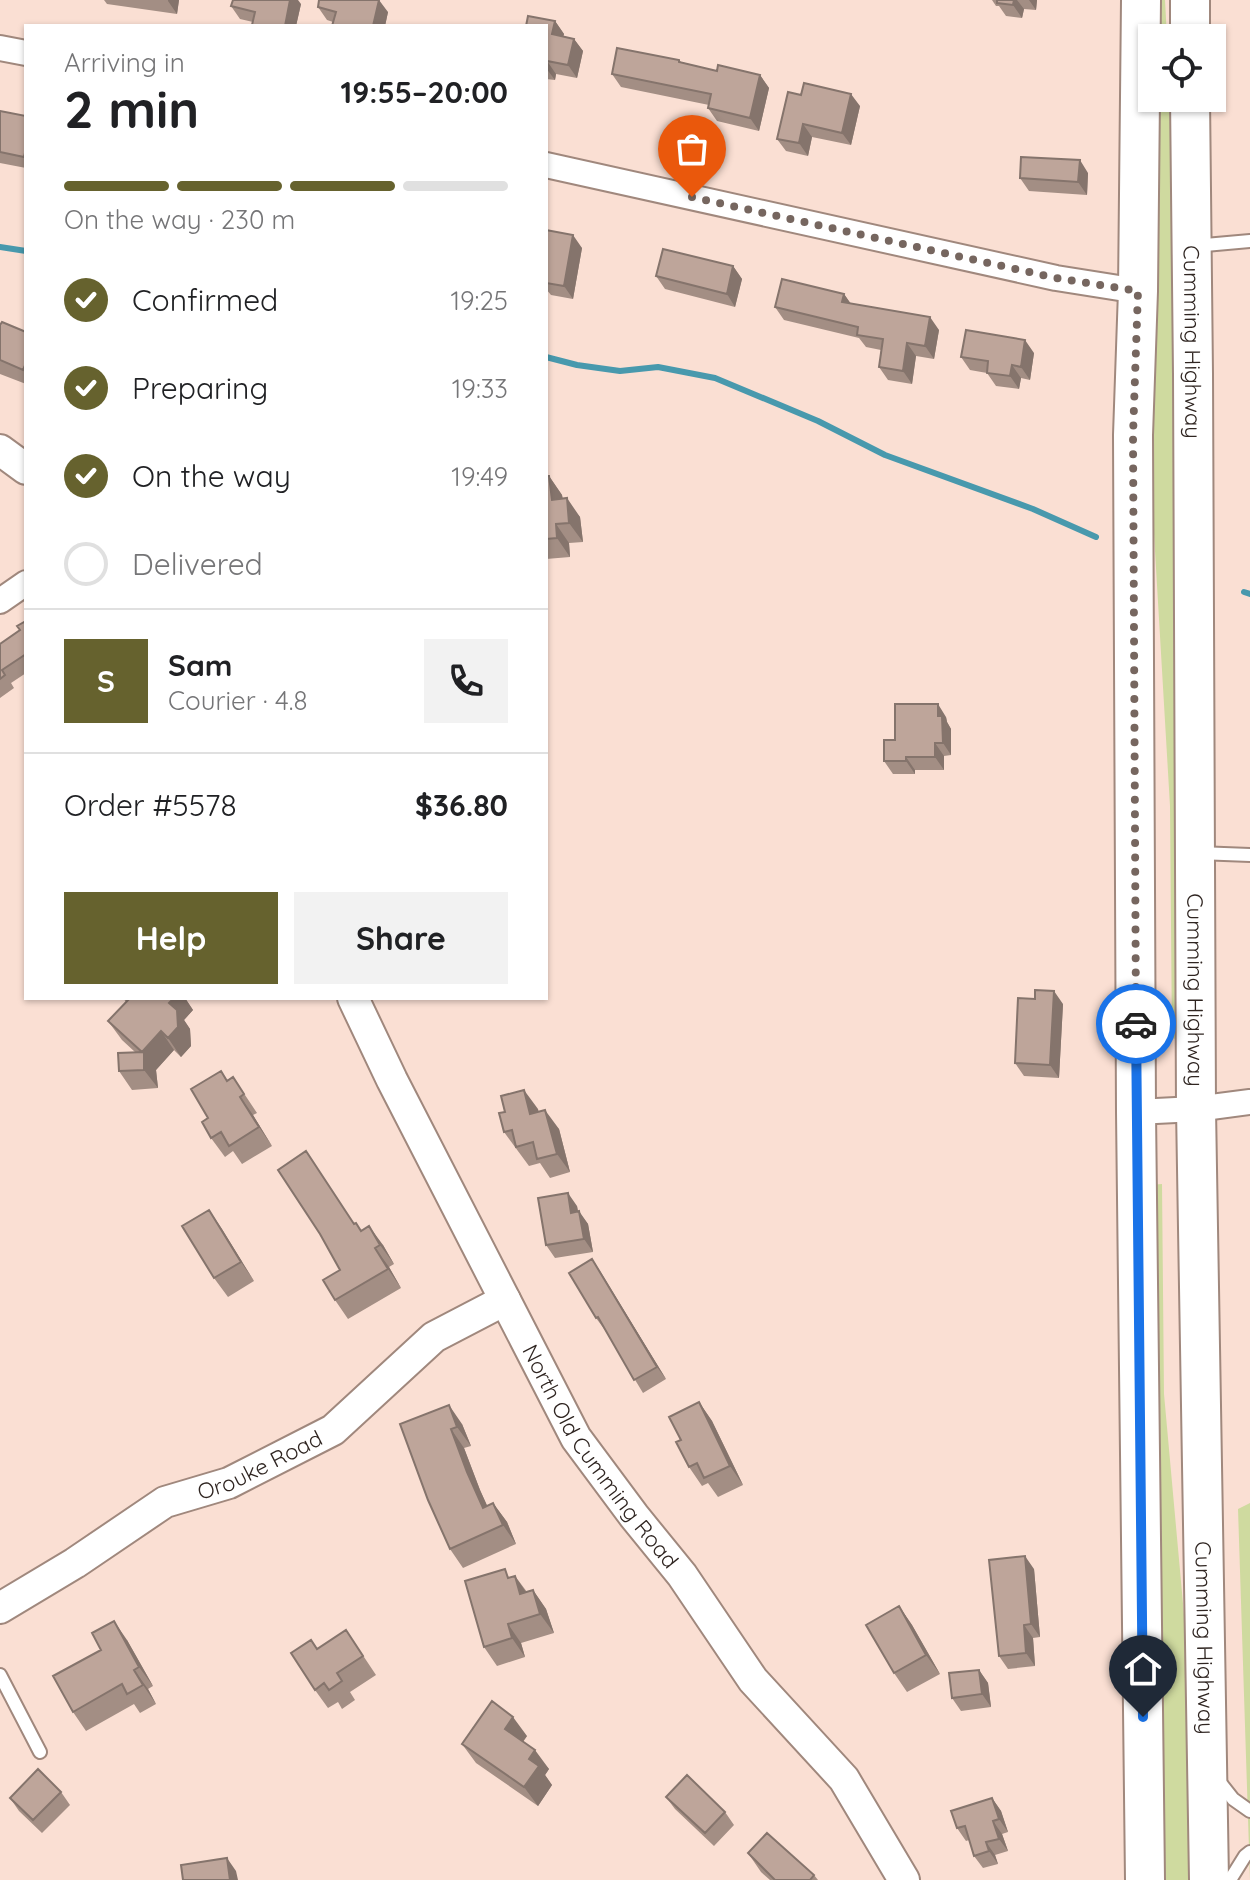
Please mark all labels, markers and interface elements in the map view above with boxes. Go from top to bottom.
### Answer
map controls [1138,24,1226,112]
button: locate [1138,24,1226,112]
text: Arriving in [64,46,185,79]
text: 19:55–20:00 [341,73,508,111]
text: 2 min [64,76,199,141]
pin [658,115,726,197]
icon: bag [670,127,714,171]
text: On the way · 230 m [64,203,295,236]
street label: Cumming Highway [1178,245,1207,439]
icon: check [64,278,108,322]
text: Confirmed [132,281,278,319]
text: 19:25 [450,284,508,317]
icon: check [64,366,108,410]
text: Preparing [132,369,268,407]
text: 19:33 [452,372,508,405]
icon: check [64,454,108,498]
text: On the way [132,457,291,495]
text: 19:49 [451,460,508,493]
text: Delivered [132,545,263,583]
button: phone [424,639,508,723]
text: Sam [168,646,232,684]
text: S [97,662,115,700]
text: Courier · 4.8 [168,684,307,717]
text: Order #5578 [64,786,237,824]
text: $36.80 [415,786,508,824]
button: Help [64,892,278,984]
button: Share [294,892,508,984]
street label: Cumming Highway [1181,893,1210,1087]
courier [1096,984,1176,1064]
icon: car [1114,1002,1158,1046]
street label: North Old Cumming Road [516,1340,685,1574]
street label: Orouke Road [194,1424,327,1506]
street label: Cumming Highway [1189,1541,1221,1735]
pin [1109,1635,1177,1717]
icon: home [1121,1647,1165,1691]

